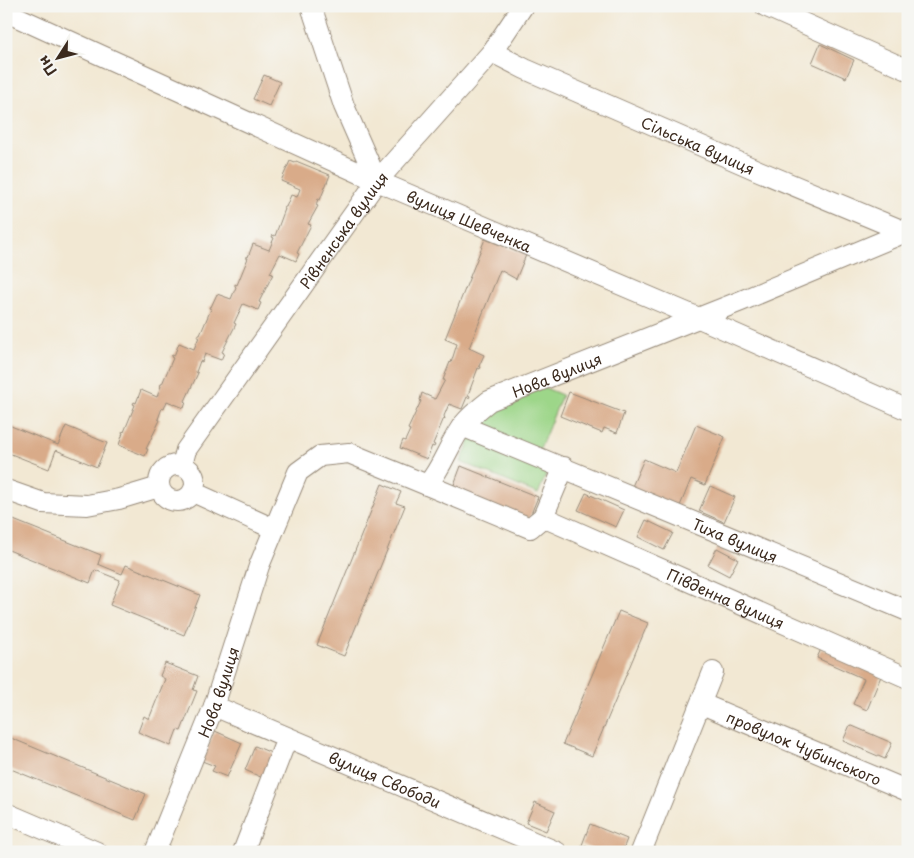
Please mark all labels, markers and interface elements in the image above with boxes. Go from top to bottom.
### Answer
north arrow [32,32,82,82]
text: Пн [33,52,62,80]
street label: Сільська вулиця [638,110,759,179]
street label: Рівненська вулиця [293,166,392,293]
street label: вулиця Шевченка [403,184,536,257]
street label: Нова вулиця [508,346,605,402]
street label: Тиха вулиця [689,511,782,567]
street label: Південна вулиця [664,562,788,634]
street label: Нова вулиця [191,644,244,741]
street label: провулок Чубинського [723,704,885,790]
street label: вулиця Свободи [326,745,445,813]

